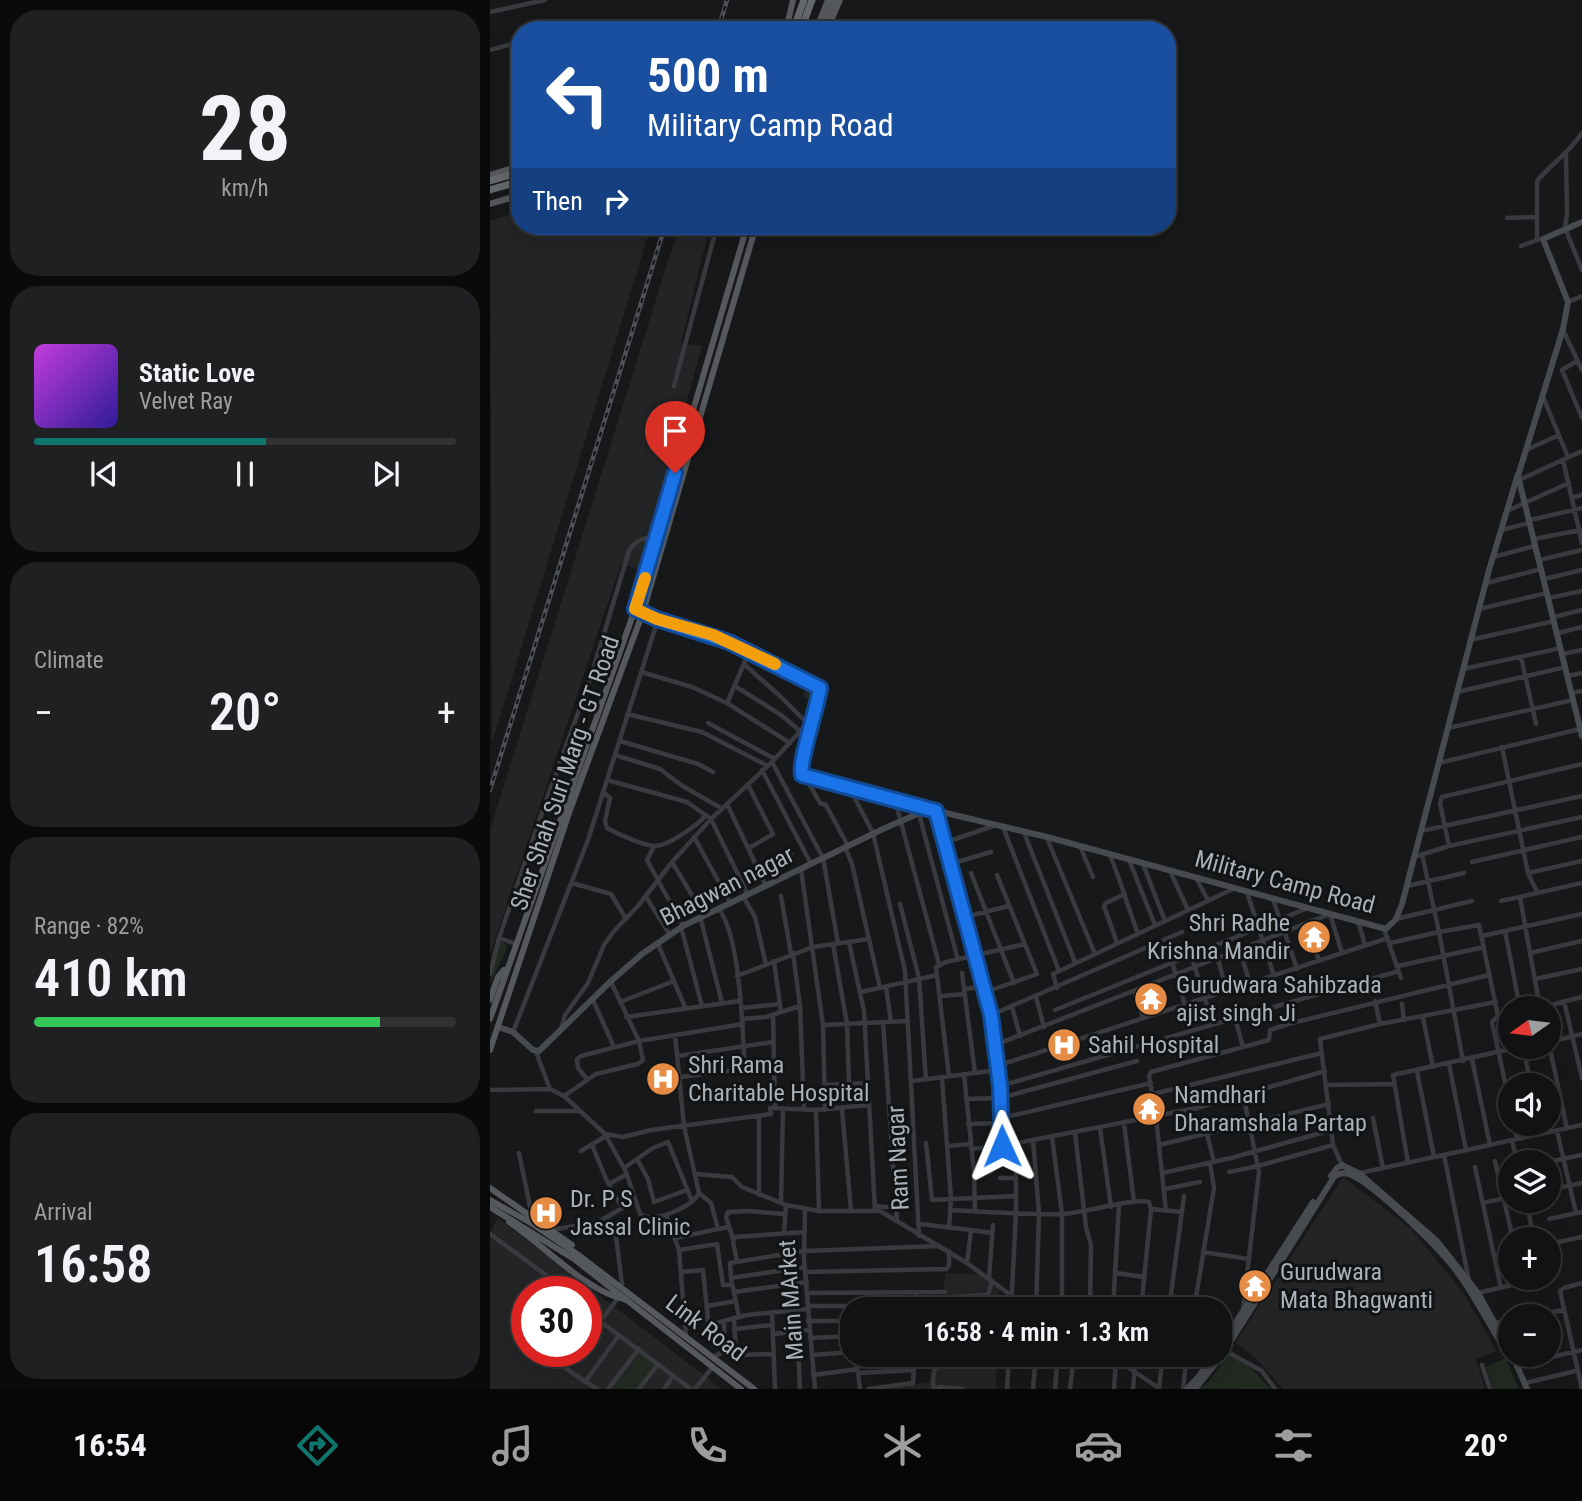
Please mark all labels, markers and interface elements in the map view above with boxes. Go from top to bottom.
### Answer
text: 500 m [647,47,769,104]
icon: left [532,49,623,140]
text: 28 [199,76,291,182]
text: Military Camp Road [647,106,894,144]
text: km/h [221,175,269,202]
icon: right [597,182,635,220]
text: Then [532,186,583,216]
text: Static Love [139,358,255,388]
text: Velvet Ray [139,388,233,415]
pin [645,401,705,473]
icon: arrive [656,412,694,450]
icon: previous [85,455,123,493]
icon: pause [226,455,264,493]
icon: next [367,455,405,493]
street label: Sher Shah Suri Marg - GT Road [505,632,625,914]
text: Climate [34,647,104,674]
text: 20° [209,682,281,743]
text: − [34,691,53,735]
text: + [437,691,456,735]
street label: Bhagwan nagar [656,840,798,932]
street label: Military Camp Road [1192,845,1378,919]
place label: Shri Radhe Krishna Mandir [1147,909,1290,965]
text: Range · 82% [34,913,144,940]
temple icon: Shri Radhe Krishna Mandir [1295,918,1333,956]
text: 410 km [34,948,188,1009]
place label: Gurudwara Sahibzada ajist singh Ji [1176,971,1382,1027]
temple icon: Gurudwara Sahibzada ajist singh Ji [1132,980,1170,1018]
north arrow [1498,996,1561,1059]
map controls [1498,996,1561,1367]
hospital icon: Sahil Hospital [1045,1026,1083,1064]
place label: Sahil Hospital [1088,1031,1219,1059]
place label: Shri Rama Charitable Hospital [688,1051,870,1107]
hospital icon: Shri Rama Charitable Hospital [644,1060,682,1098]
button: sound [1498,1073,1561,1136]
place label: Namdhari Dharamshala Partap [1174,1081,1367,1137]
temple icon: Namdhari Dharamshala Partap [1130,1090,1168,1128]
street label: Ram Nagar [881,1105,915,1211]
position arrow [965,1109,1039,1183]
button: layers [1498,1150,1561,1213]
place label: Dr. P S Jassal Clinic [570,1185,690,1241]
hospital icon: Dr. P S Jassal Clinic [527,1194,565,1232]
text: Arrival [34,1199,93,1226]
button: + [1498,1227,1561,1290]
text: 16:58 [34,1234,152,1295]
street label: Main MArket [773,1239,809,1361]
place label: Gurudwara Mata Bhagwanti [1280,1258,1433,1314]
temple icon: Gurudwara Mata Bhagwanti [1236,1267,1274,1305]
speed limit sign: 30 [511,1276,602,1367]
street label: Link Road [660,1289,752,1367]
button: − [1498,1304,1561,1367]
text: 16:58 · 4 min · 1.3 km [923,1317,1149,1347]
icon: directions [293,1421,342,1470]
icon: music [488,1421,537,1470]
icon: phone [683,1421,732,1470]
icon: climate [878,1421,927,1470]
icon: car [1074,1421,1123,1470]
icon: filters [1269,1421,1318,1470]
text: 16:54 [73,1426,147,1464]
text: 20° [1464,1426,1509,1464]

